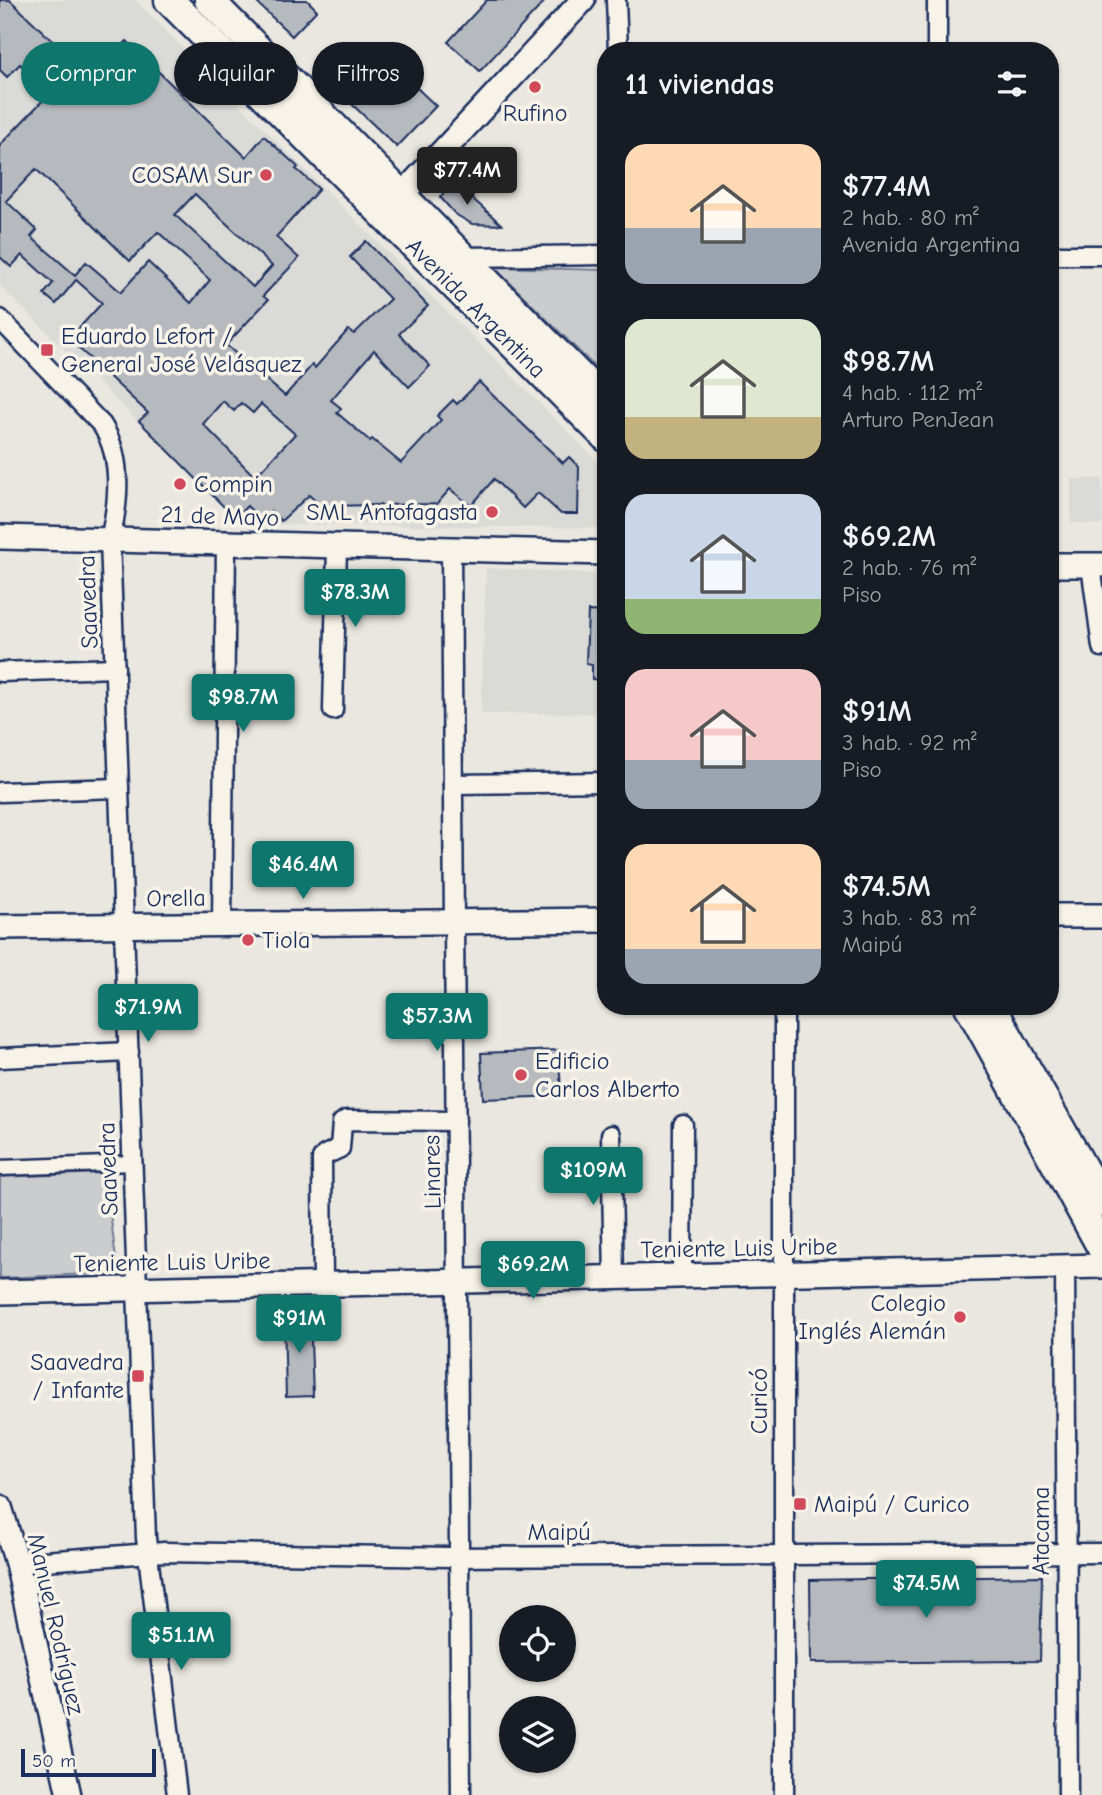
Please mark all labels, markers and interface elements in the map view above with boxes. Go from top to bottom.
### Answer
chip: Comprar [21,42,160,105]
chip: Alquilar [174,42,298,105]
chip: Filtros [312,42,424,105]
icon: filters [993,65,1031,103]
text: 11 viviendas [625,67,774,102]
marker: Rufino [527,79,543,95]
place label: Rufino [503,99,567,127]
pin: $77.4M [410,148,524,207]
text: $77.4M [433,156,501,183]
place label: COSAM Sur [131,161,252,189]
marker: COSAM Sur [258,167,274,183]
text: $77.4M [842,169,931,204]
icon: home [681,172,765,256]
text: 2 hab. · 80 m² [842,204,979,231]
text: Avenida Argentina [842,231,1020,258]
street label: Avenida Argentina [400,232,552,384]
place label: Eduardo Lefort / General José Velásquez [61,322,302,378]
marker: Eduardo Lefort / General José Velásquez [39,342,55,358]
text: $98.7M [842,344,934,379]
icon: home [681,347,765,431]
text: 4 hab. · 112 m² [842,379,982,406]
text: Arturo PenJean [842,406,994,433]
place label: Compin [194,470,273,498]
marker: Compin [172,476,188,492]
place label: SML Antofagasta [306,498,478,526]
street label: 21 de Mayo [160,500,280,532]
marker: SML Antofagasta [484,504,500,520]
text: $69.2M [842,519,936,554]
icon: home [681,522,765,606]
text: 2 hab. · 76 m² [842,554,976,581]
street label: Saavedra [72,555,104,649]
pin: $78.3M [298,570,412,629]
text: $78.3M [320,578,390,605]
text: Piso [842,581,882,608]
pin: $98.7M [186,674,300,734]
text: $98.7M [208,683,278,710]
text: $91M [842,694,912,729]
icon: home [681,697,765,781]
text: 3 hab. · 92 m² [842,729,977,756]
text: Piso [842,756,882,783]
pin: $46.4M [246,842,360,901]
text: $46.4M [268,850,338,877]
text: $74.5M [842,869,931,904]
icon: home [681,872,765,956]
street label: Orella [146,883,206,913]
text: 3 hab. · 83 m² [842,904,976,931]
place label: Tiola [262,926,310,954]
text: Maipú [842,931,902,958]
marker: Tiola [240,932,256,948]
pin: $71.9M [91,984,205,1044]
text: $71.9M [114,993,182,1020]
pin: $57.3M [380,993,494,1053]
text: $57.3M [402,1002,472,1029]
place label: Edificio Carlos Alberto [535,1047,680,1103]
marker: Edificio Carlos Alberto [513,1067,529,1083]
street label: Saavedra [92,1122,124,1216]
street label: Linares [417,1135,447,1209]
pin: $109M [544,1148,642,1207]
text: $109M [560,1156,626,1183]
street label: Teniente Luis Uribe [640,1232,838,1264]
pin: $69.2M [476,1242,590,1301]
street label: Teniente Luis Uribe [73,1246,271,1278]
text: $69.2M [497,1250,569,1277]
place label: Colegio Inglés Alemán [799,1289,946,1345]
pin: $91M [258,1296,340,1355]
text: $91M [272,1304,326,1331]
marker: Colegio Inglés Alemán [952,1309,968,1325]
place label: Saavedra / Infante [30,1348,124,1404]
marker: Saavedra / Infante [130,1368,146,1384]
street label: Curicó [745,1368,773,1434]
street label: Atacama [1027,1487,1055,1575]
place label: Maipú / Curico [814,1490,970,1518]
marker: Maipú / Curico [792,1496,808,1512]
street label: Maipú [528,1518,590,1546]
street label: Manuel Rodríguez [22,1531,91,1718]
pin: $74.5M [869,1560,983,1620]
text: $74.5M [892,1569,960,1596]
map controls [499,1605,576,1773]
button: locate [499,1605,576,1682]
pin: $51.1M [124,1612,238,1672]
text: $51.1M [148,1621,214,1648]
button: layers [499,1696,576,1773]
scale bar [21,1746,156,1778]
text: 50 m [32,1750,76,1772]

